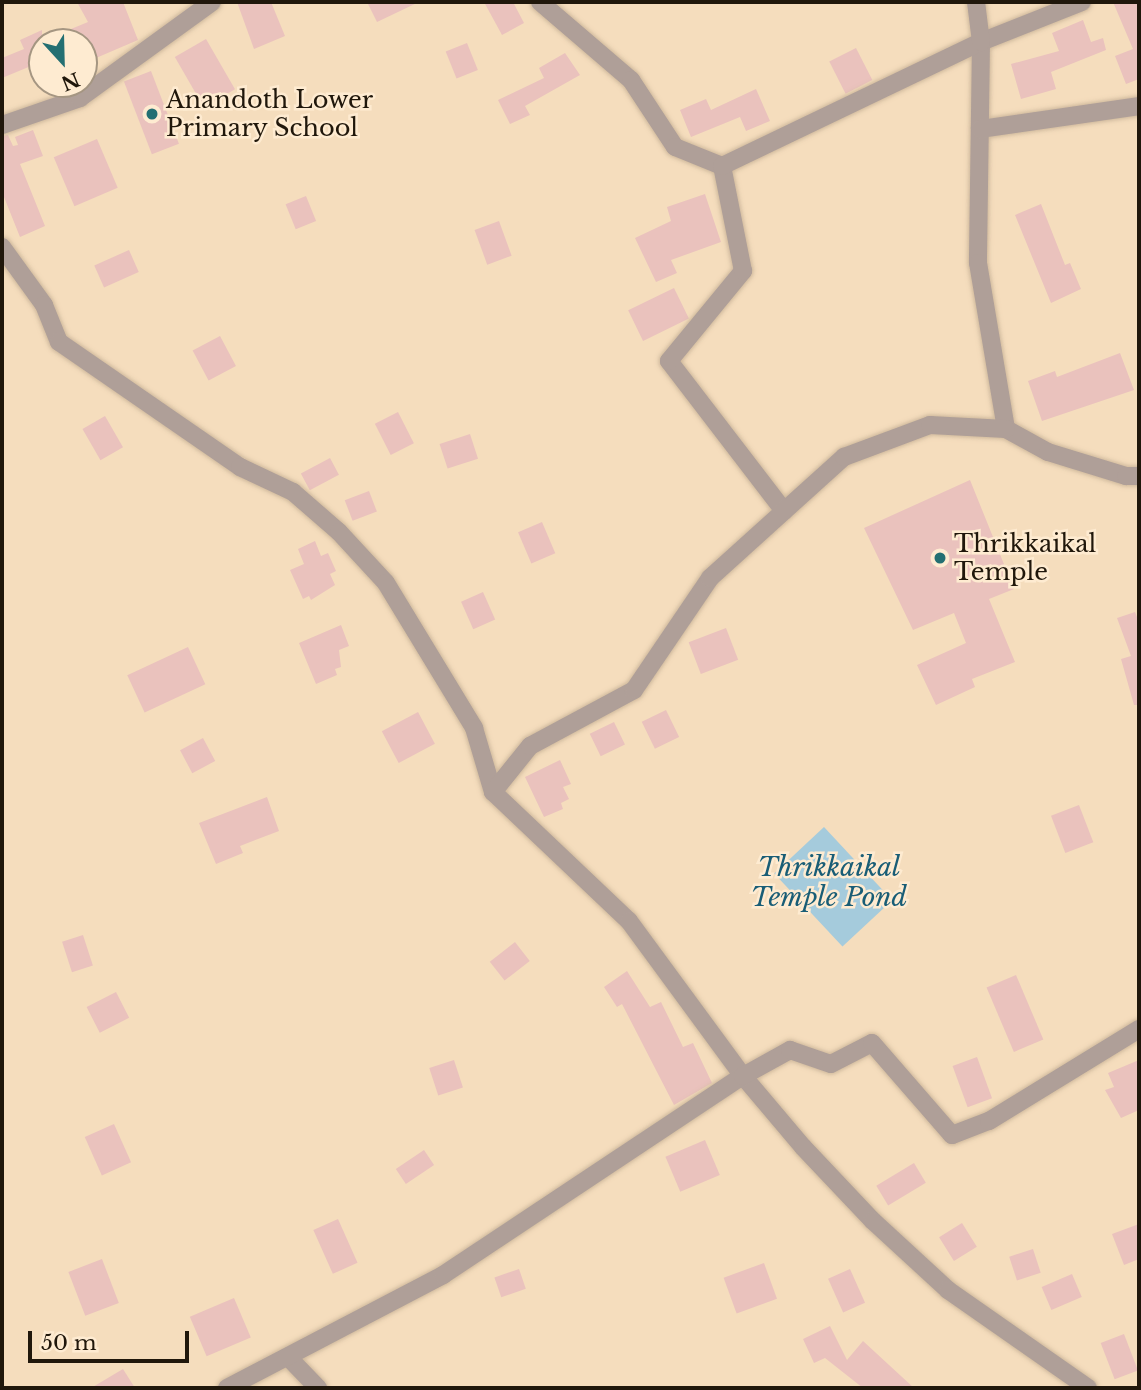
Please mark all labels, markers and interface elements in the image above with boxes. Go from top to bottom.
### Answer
north arrow [28,28,98,98]
text: N [58,67,83,95]
place label: Anandoth Lower Primary School [166,86,373,142]
marker: Anandoth Lower Primary School [144,106,160,122]
place label: Thrikkaikal Temple [954,530,1096,586]
marker: Thrikkaikal Temple [932,550,948,566]
water label: Thrikkaikal Temple Pond [751,852,907,914]
scale bar [32,1316,192,1360]
text: 50 m [41,1330,96,1356]

